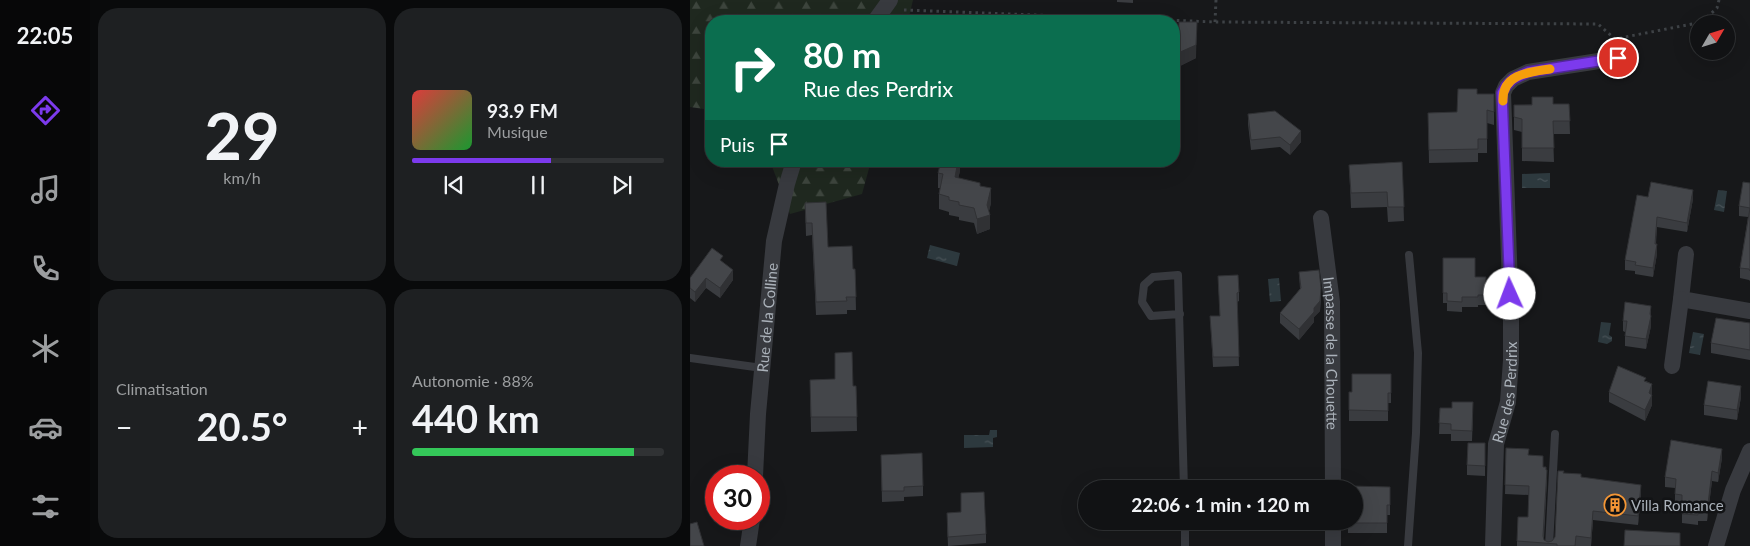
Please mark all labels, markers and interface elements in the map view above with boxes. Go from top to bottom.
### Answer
north arrow [1690,15,1735,60]
map controls [1690,15,1735,60]
text: 22:05 [17,22,73,49]
text: 80 m [803,33,881,75]
icon: right [720,35,785,100]
pin [1597,37,1639,79]
icon: arrive [1604,44,1632,72]
text: Rue des Perdrix [803,75,953,102]
icon: directions [28,93,63,128]
text: 29 [204,96,280,174]
text: 93.9 FM [487,99,558,122]
text: Musique [487,122,548,141]
icon: arrive [765,130,793,158]
text: Puis [720,133,755,156]
text: km/h [223,168,261,187]
icon: previous [440,171,468,199]
icon: pause [524,171,552,199]
icon: next [608,171,636,199]
icon: music [28,172,63,207]
icon: phone [28,251,63,286]
street label: Rue de la Colline [753,262,781,373]
position arrow [1483,267,1535,319]
street label: Impasse de la Chouette [1320,276,1342,430]
icon: climate [28,331,63,366]
street label: Rue des Perdrix [1488,341,1520,445]
text: Autonomie · 88% [412,371,534,390]
text: Climatisation [116,379,208,398]
text: 440 km [412,395,540,441]
text: 20.5° [197,403,287,449]
icon: car [28,410,63,445]
text: − [116,410,132,444]
text: + [352,410,368,444]
speed limit sign: 30 [705,465,770,530]
icon: filters [28,489,63,524]
text: 22:06 · 1 min · 120 m [1131,493,1310,516]
building icon: Villa Romance [1603,493,1627,517]
place label: Villa Romance [1631,496,1724,514]

